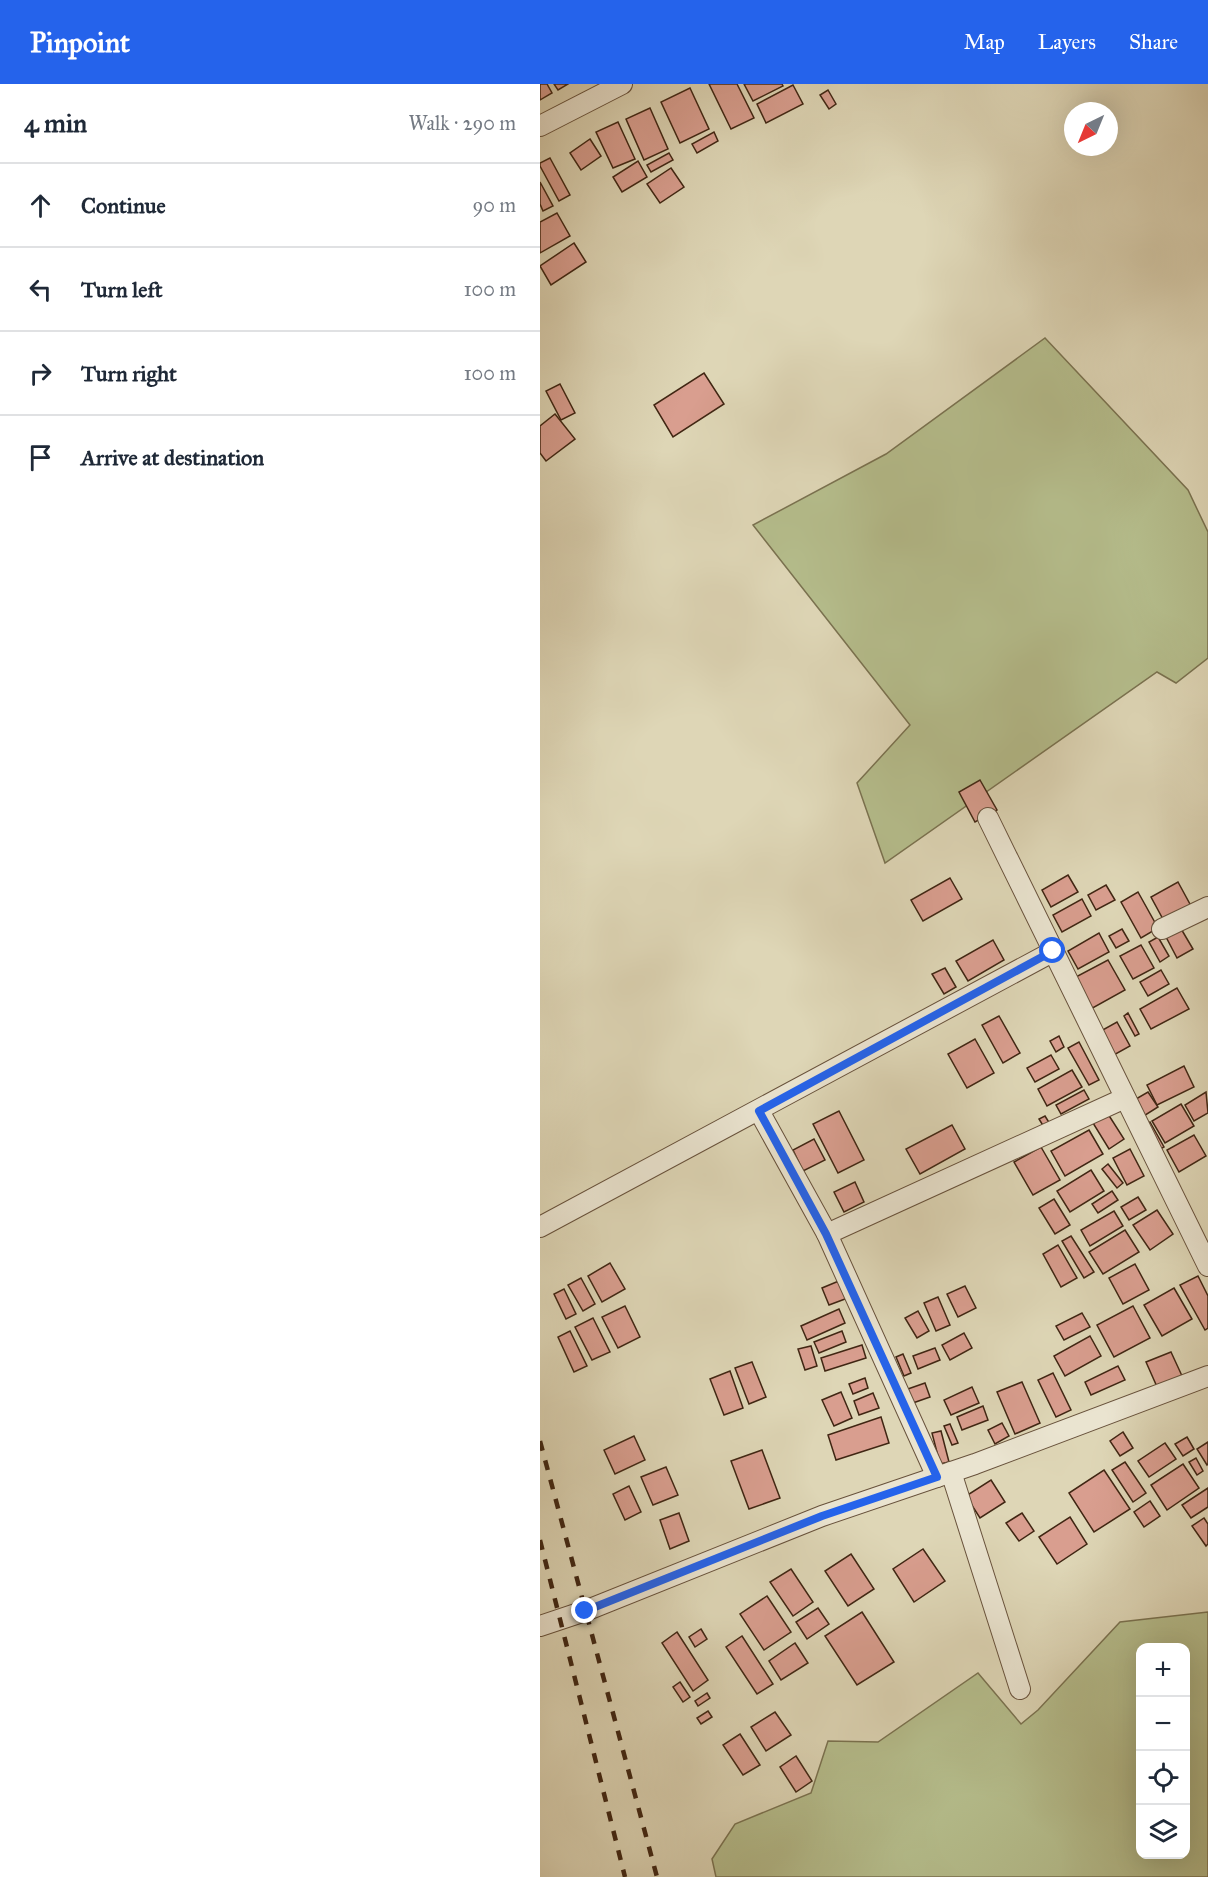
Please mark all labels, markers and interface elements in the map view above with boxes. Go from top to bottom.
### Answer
text: Pinpoint [30,25,130,60]
text: Map [964,29,1005,55]
text: Layers [1038,29,1096,55]
text: Share [1129,29,1178,55]
north arrow [1064,102,1118,156]
text: 4 min [24,107,87,139]
text: Walk · 290 m [408,111,516,135]
icon: ahead [24,189,57,222]
text: Continue [81,192,166,219]
text: 90 m [473,193,516,217]
icon: left [24,273,57,306]
text: Turn left [81,276,163,303]
text: 100 m [464,277,516,301]
icon: right [24,357,57,390]
text: Turn right [81,360,177,387]
text: 100 m [464,361,516,385]
icon: arrive [24,441,57,474]
text: Arrive at destination [81,444,264,471]
route start [1039,937,1065,963]
route end [571,1597,597,1623]
map controls [1136,1643,1190,1859]
button: + [1136,1643,1190,1697]
button: − [1136,1697,1190,1751]
button: locate [1136,1751,1190,1805]
button: layers [1136,1805,1190,1859]

